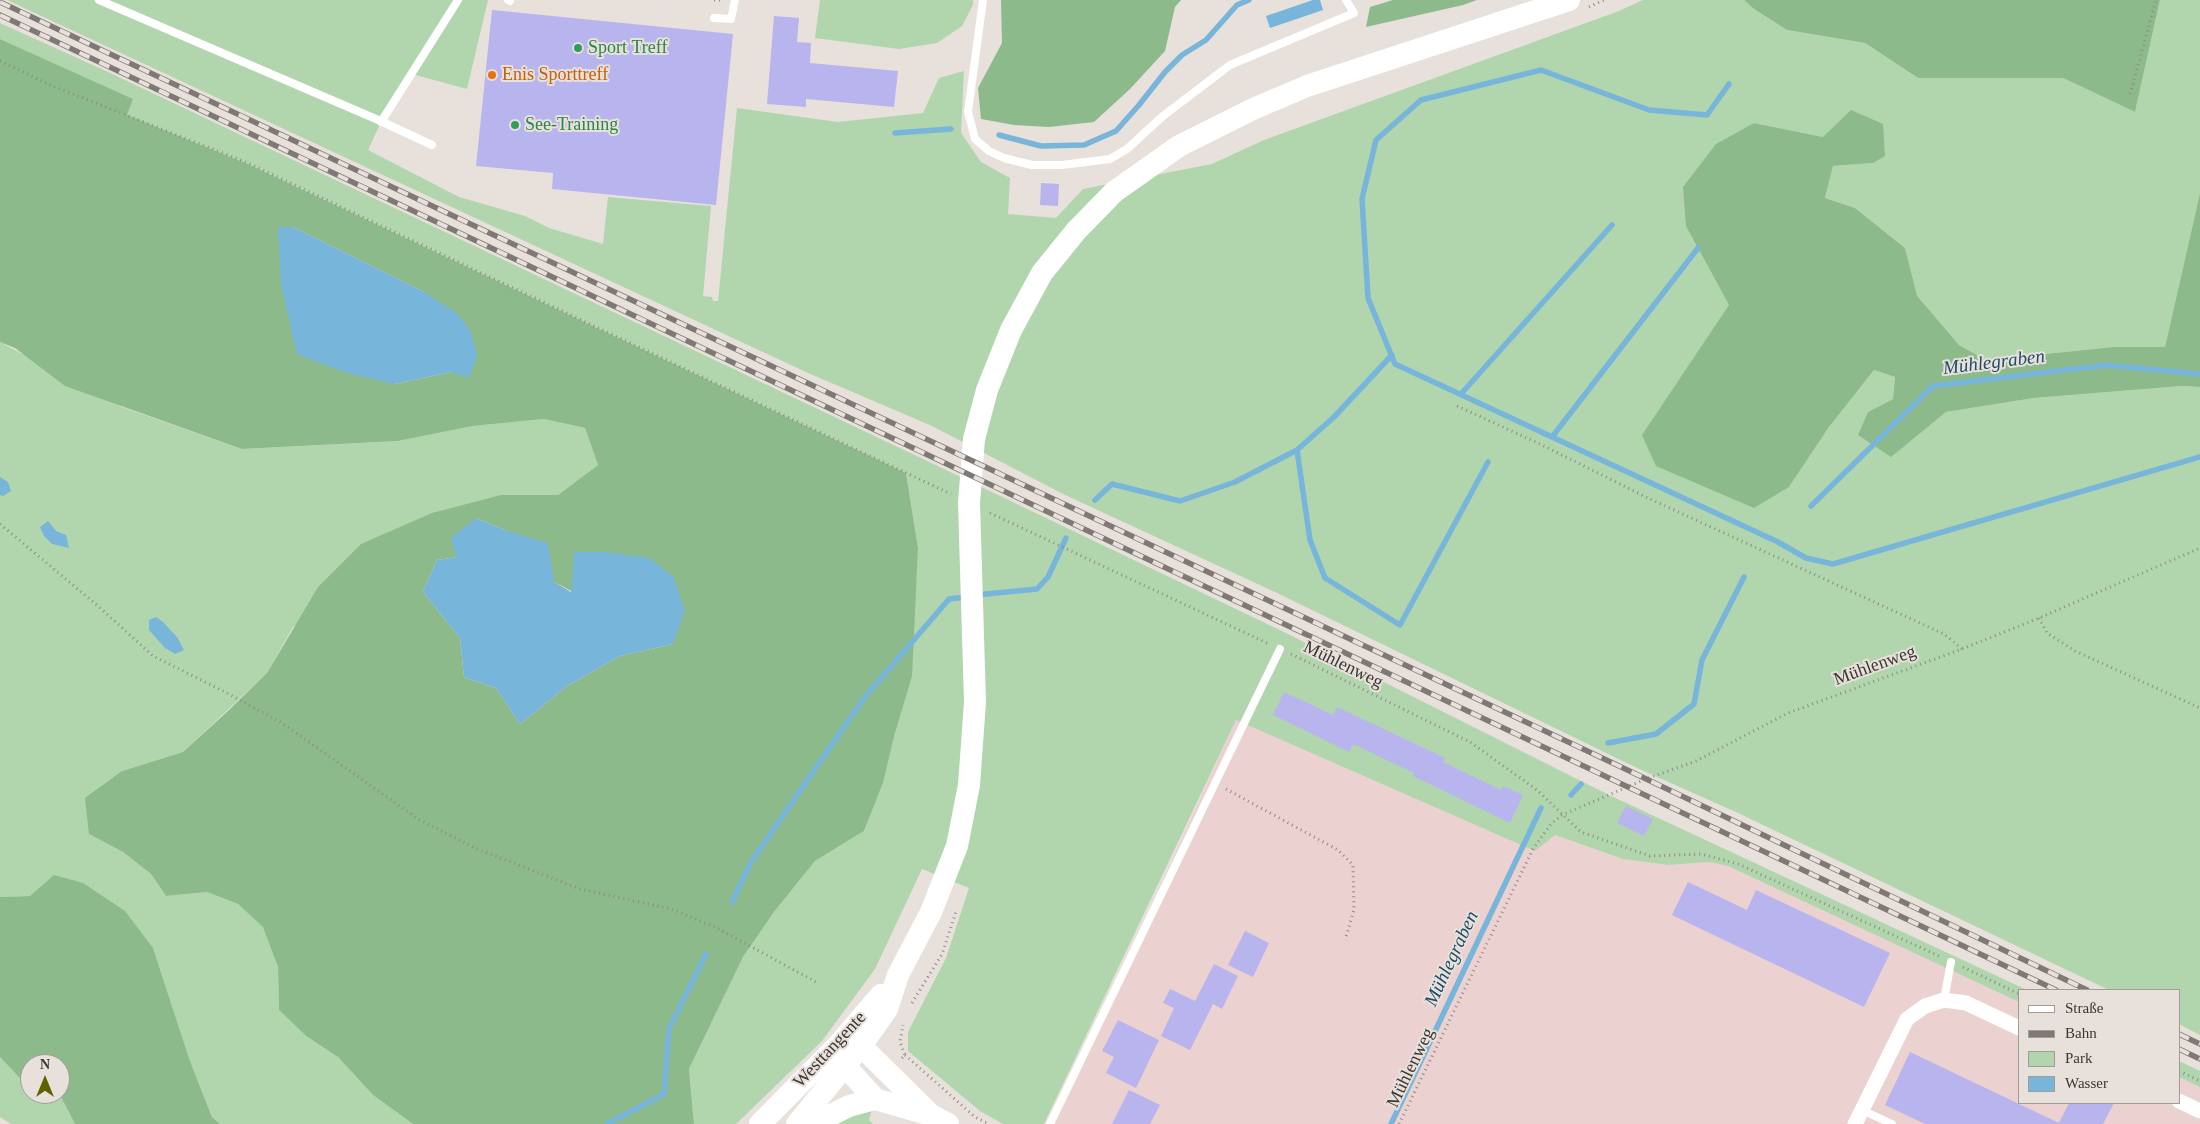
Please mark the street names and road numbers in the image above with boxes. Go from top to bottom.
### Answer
street label: Mühlenweg [1300,636,1386,694]
street label: Mühlenweg [1831,641,1919,691]
street label: Westtangente [789,1007,871,1093]
street label: Mühlenweg [1382,1025,1440,1111]

